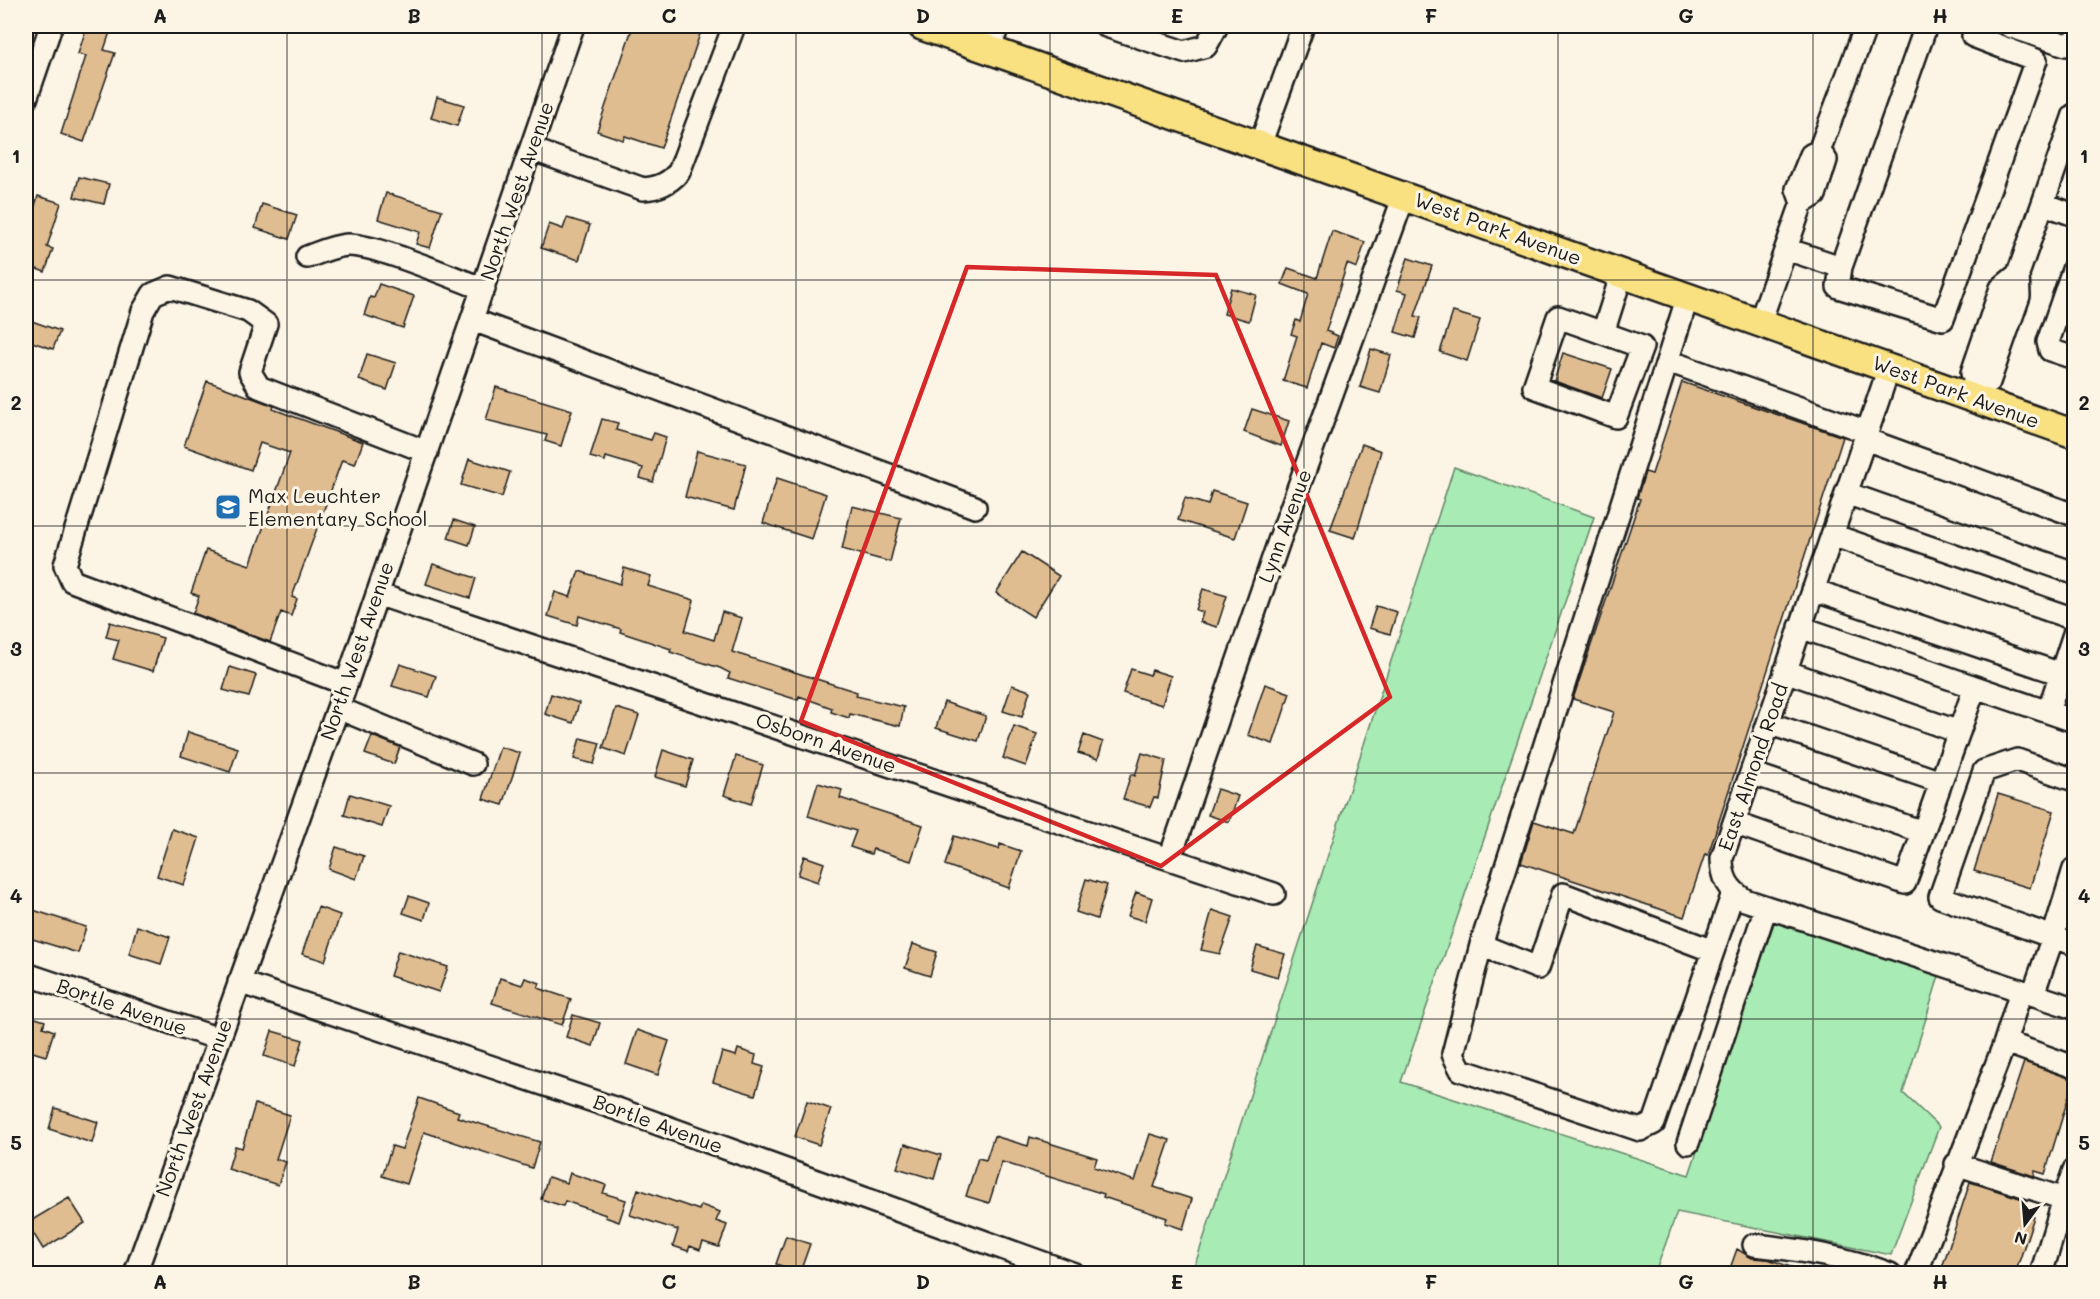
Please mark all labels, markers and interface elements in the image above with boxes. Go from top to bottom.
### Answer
text: A [153,2,167,28]
text: B [407,2,421,28]
text: C [662,2,677,28]
text: D [916,2,930,28]
text: E [1171,2,1183,28]
text: F [1425,2,1438,28]
text: G [1678,2,1694,28]
text: H [1932,2,1948,28]
street label: North West Avenue [473,98,559,283]
text: 1 [12,142,20,168]
text: 1 [2080,142,2088,168]
street label: West Park Avenue [1411,186,1585,270]
street label: West Park Avenue [1869,349,2043,433]
text: 2 [10,389,22,415]
text: 2 [2078,389,2090,415]
street label: Lynn Avenue [1252,465,1317,586]
place label: Max Leuchter Elementary School [248,482,427,531]
school or university icon: Max Leuchter Elementary School [213,492,243,522]
street label: North West Avenue [313,558,399,743]
text: 3 [10,635,22,661]
text: 3 [2078,635,2090,661]
street label: East Almond Road [1711,679,1793,854]
street label: Osborn Avenue [753,706,900,778]
text: 4 [10,882,23,908]
text: 4 [2078,882,2091,908]
street label: Bortle Avenue [54,972,191,1041]
street label: North West Avenue [149,1015,237,1200]
street label: Bortle Avenue [590,1088,727,1159]
text: 5 [10,1129,22,1155]
text: 5 [2078,1129,2090,1155]
north arrow [1995,1194,2055,1254]
text: N [2012,1227,2029,1251]
text: A [153,1268,167,1294]
text: B [407,1268,421,1294]
text: C [662,1268,677,1294]
text: D [916,1268,930,1294]
text: E [1171,1268,1183,1294]
text: F [1425,1268,1438,1294]
text: G [1678,1268,1694,1294]
text: H [1932,1268,1948,1294]

